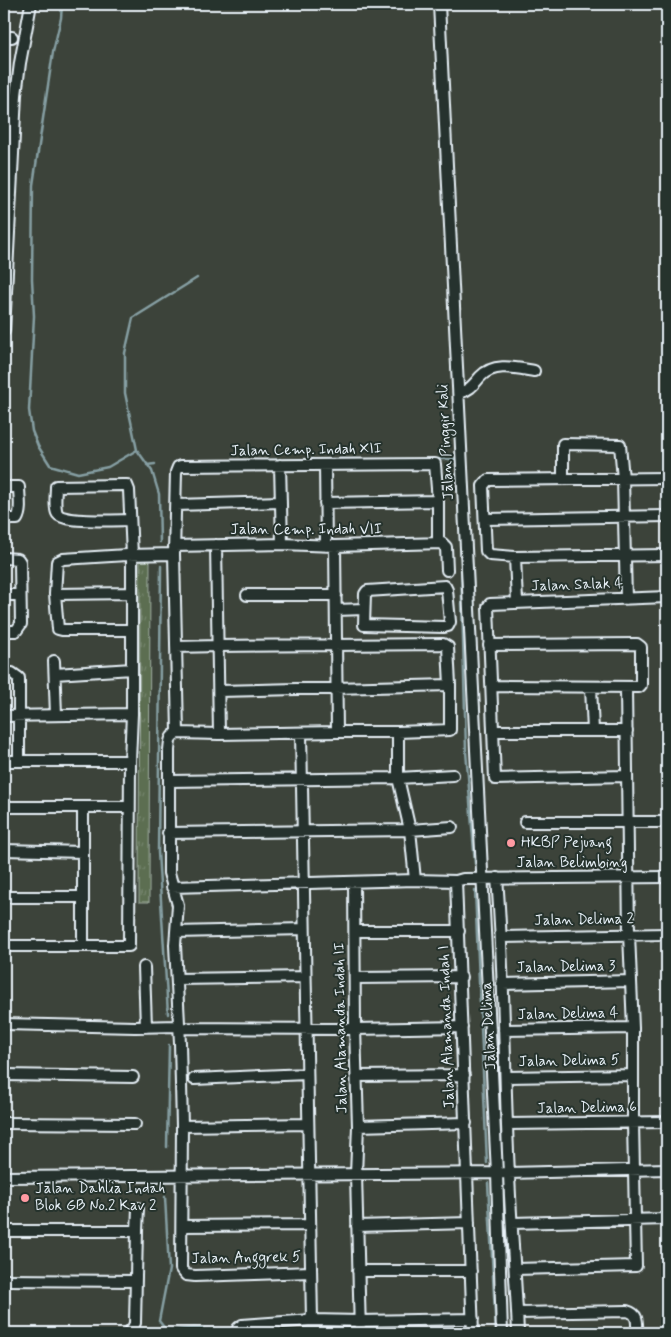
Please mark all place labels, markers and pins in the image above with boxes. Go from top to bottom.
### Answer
place label: HKBP Pejuang [521,833,612,854]
marker: HKBP Pejuang [505,837,517,849]
place label: Jalan Dahlia Indah Blok GB No.2 Kav 2 [35,1179,166,1216]
marker: Jalan Dahlia Indah Blok GB No.2 Kav 2 [19,1192,31,1204]

